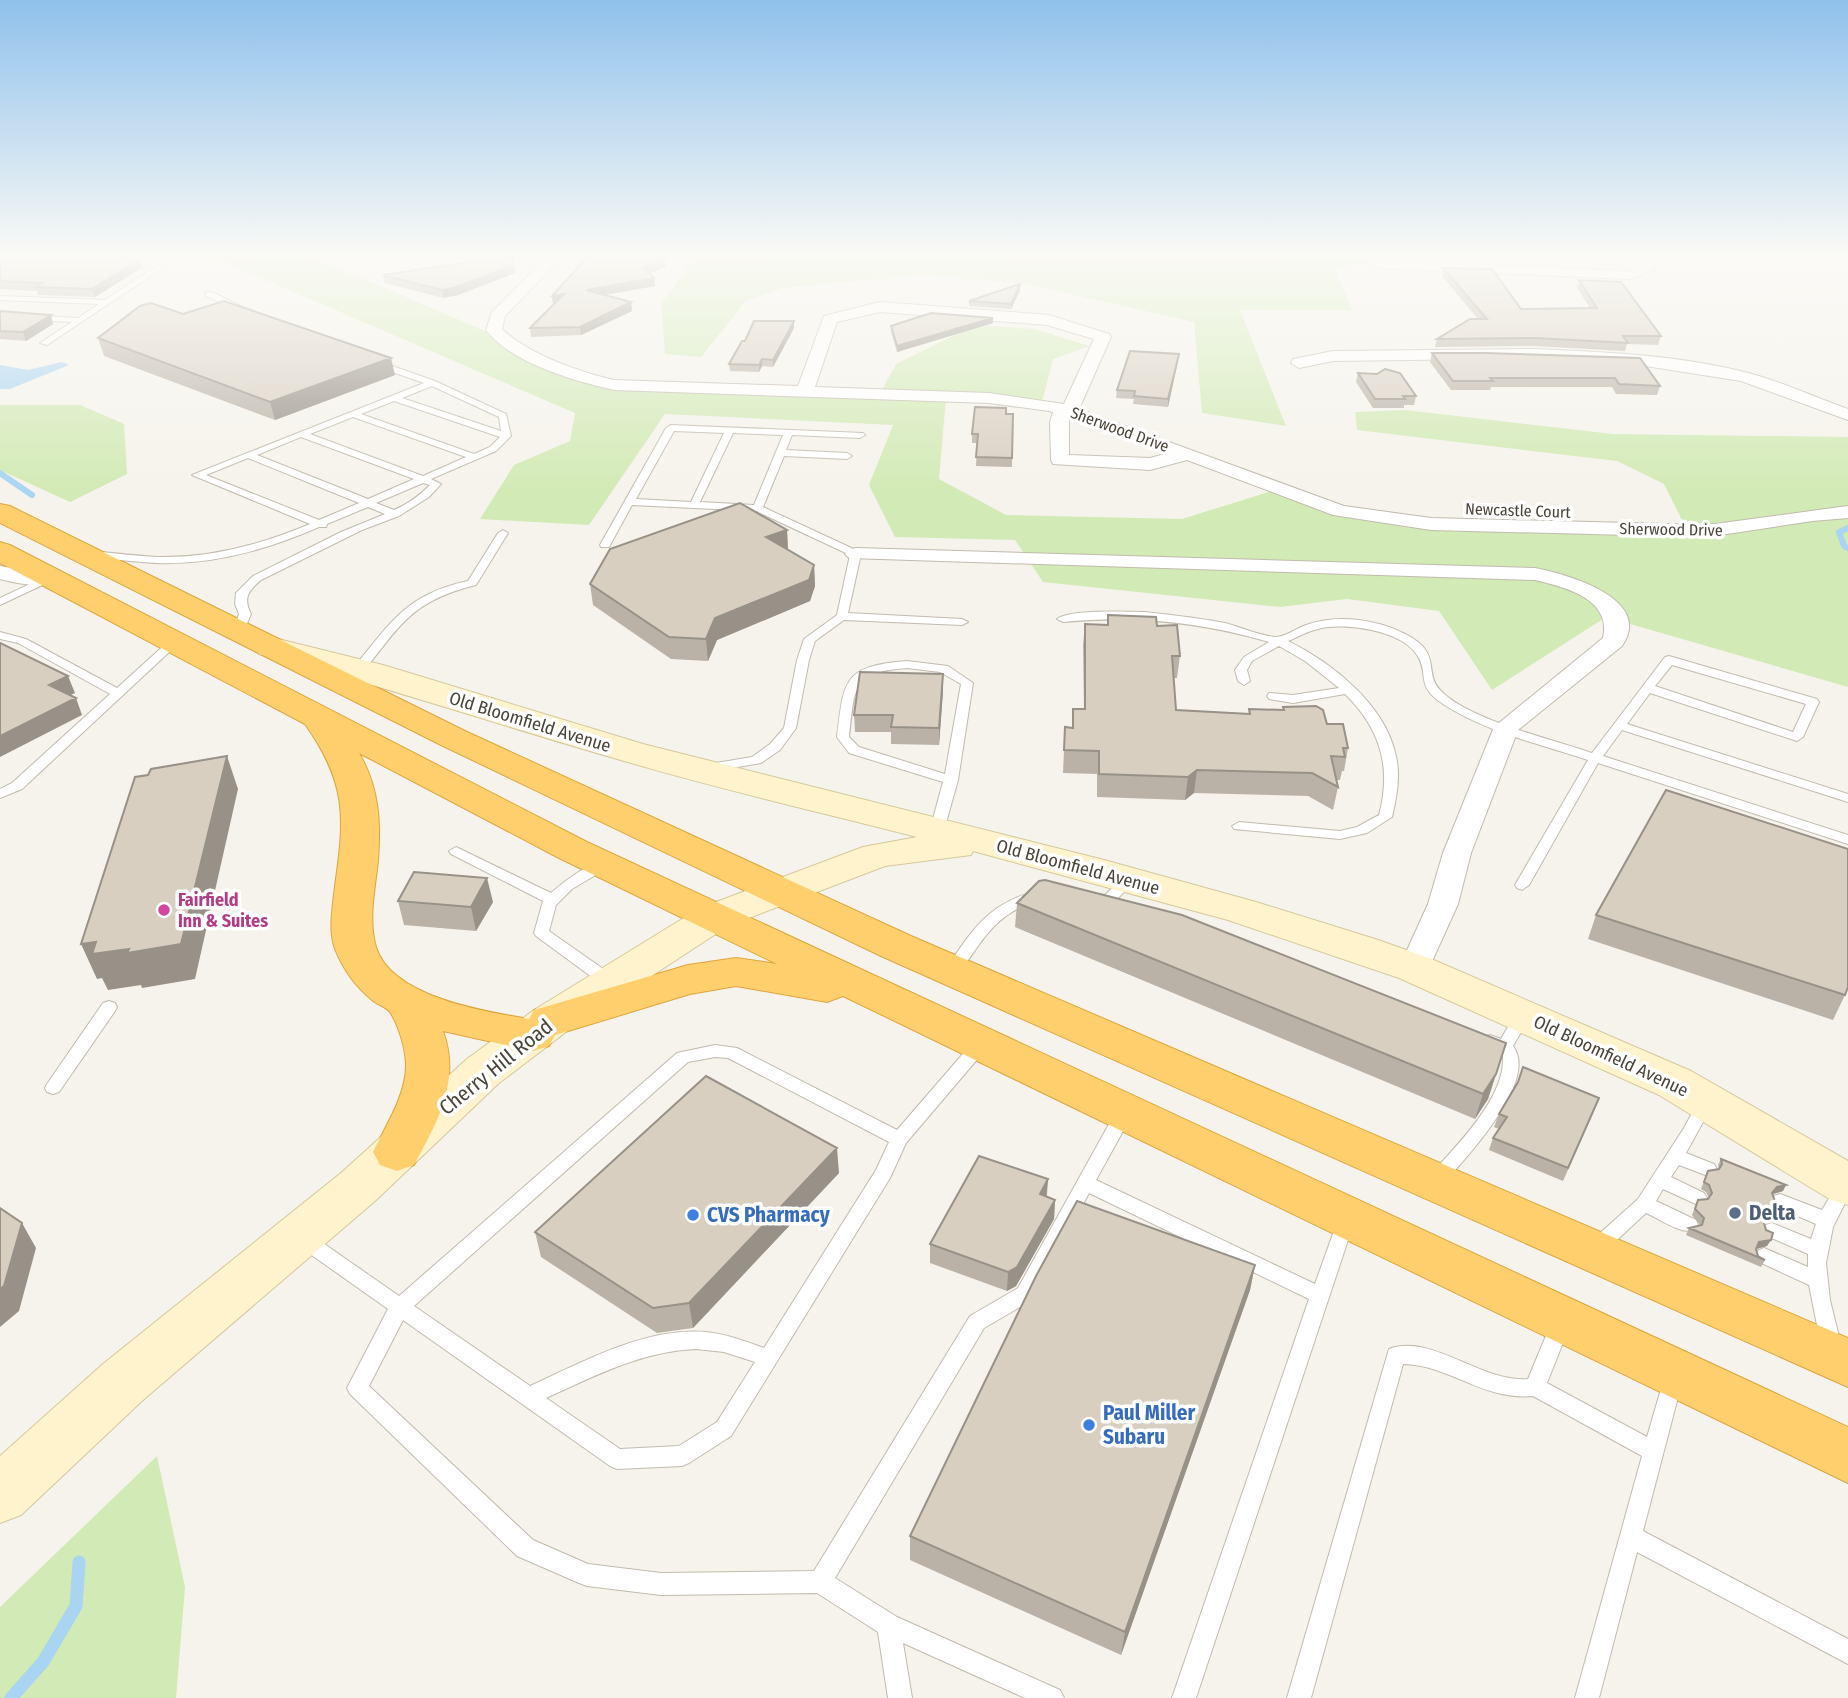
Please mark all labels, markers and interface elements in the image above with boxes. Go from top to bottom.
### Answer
street label: Sherwood Drive [1068,403,1172,456]
street label: Newcastle Court [1465,499,1572,522]
street label: Sherwood Drive [1619,519,1723,540]
street label: Old Bloomfield Avenue [446,687,614,757]
street label: Old Bloomfield Avenue [994,835,1162,899]
place label: Fairfield Inn & Suites [178,889,268,932]
marker: Fairfield Inn & Suites [156,902,172,918]
street label: Old Bloomfield Avenue [1530,1011,1692,1102]
street label: Cherry Hill Road [434,1013,558,1121]
place label: Delta [1749,1200,1796,1226]
place label: CVS Pharmacy [707,1202,831,1228]
marker: Delta [1727,1205,1743,1221]
marker: CVS Pharmacy [685,1207,701,1223]
place label: Paul Miller Subaru [1103,1400,1195,1450]
marker: Paul Miller Subaru [1081,1417,1097,1433]

